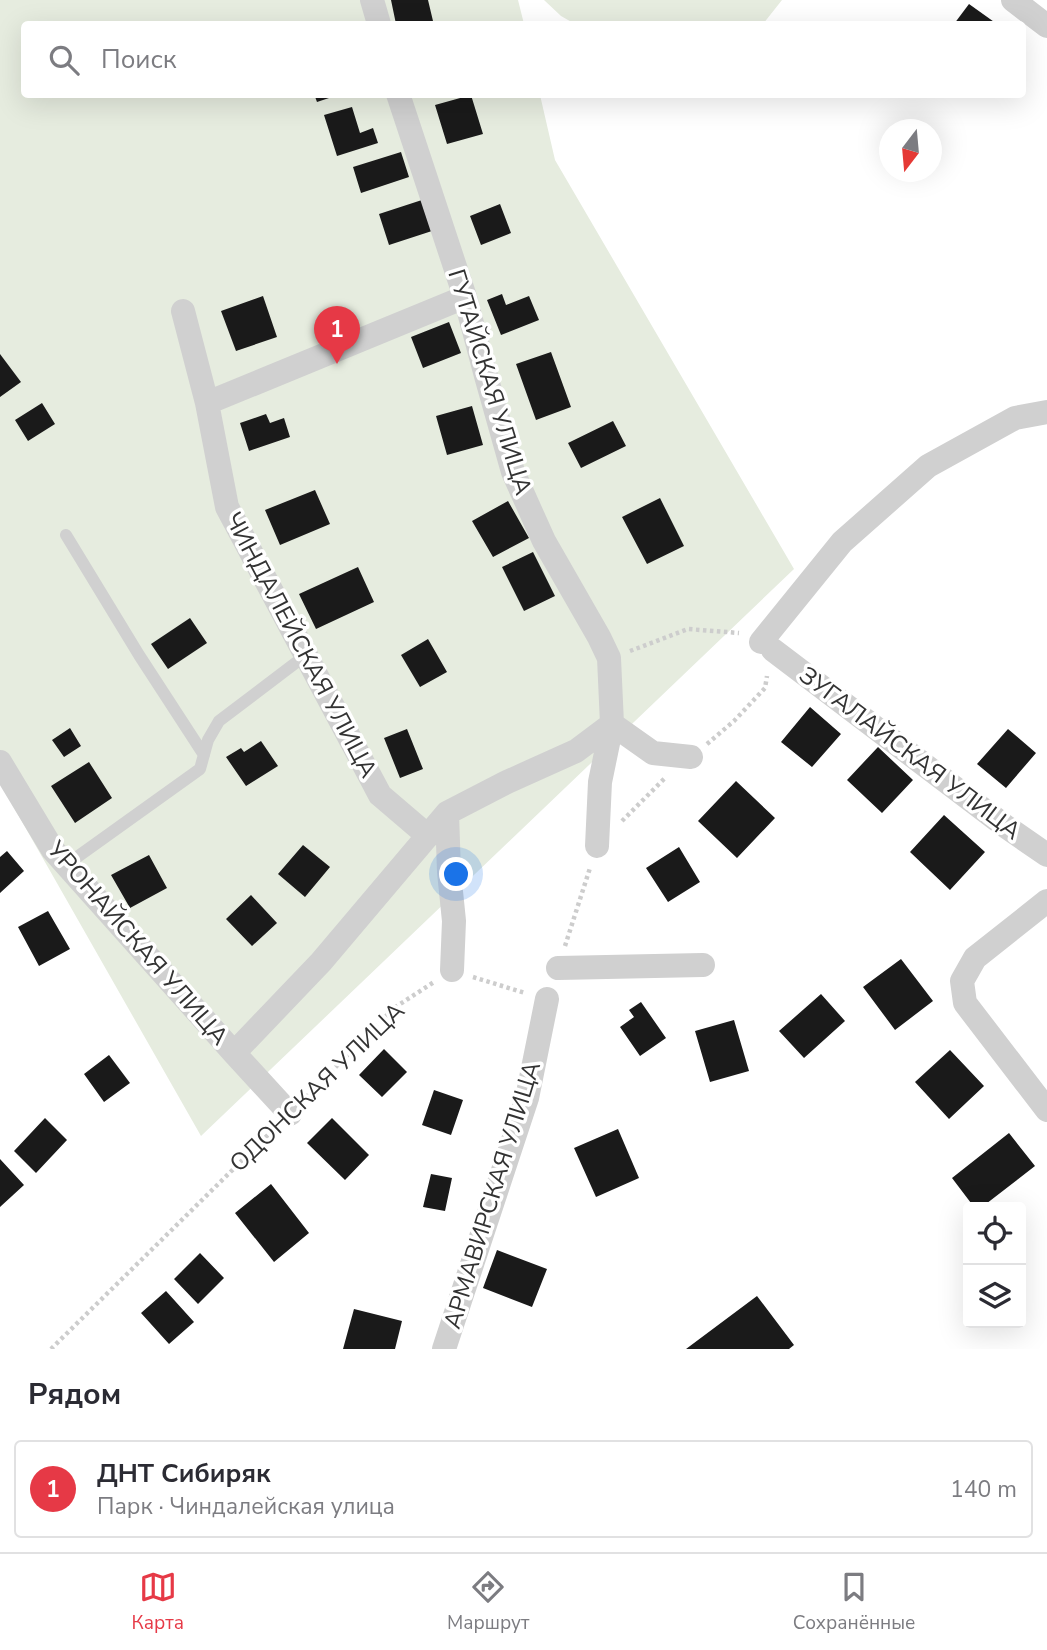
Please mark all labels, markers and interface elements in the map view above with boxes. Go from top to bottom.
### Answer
search box [21,21,1026,98]
icon: search [45,41,83,79]
text: Поиск [101,42,177,77]
north arrow [879,119,942,182]
street label: ГУТАЙСКАЯ УЛИЦА [440,265,540,499]
pin: 1 [314,306,360,364]
street label: ЧИНДАЛЕЙСКАЯ УЛИЦА [217,507,385,784]
street label: ЗУГАЛАЙСКАЯ УЛИЦА [793,659,1028,847]
street label: УРОНАЙСКАЯ УЛИЦА [40,833,236,1052]
your location [439,857,473,891]
street label: ОДОНСКАЯ УЛИЦА [223,995,412,1179]
street label: АРМАВИРСКАЯ УЛИЦА [436,1057,548,1333]
map controls [963,1202,1026,1328]
button: locate [963,1202,1026,1265]
button: layers [963,1265,1026,1328]
text: Рядом [28,1374,121,1415]
text: ДНТ Сибиряк [97,1456,271,1491]
text: 1 [46,1474,60,1505]
text: 140 m [950,1474,1017,1505]
text: Парк · Чиндалейская улица [97,1491,395,1522]
tab: Карта [132,1568,184,1636]
tab: Маршрут [447,1568,530,1636]
tab: Сохранённые [793,1568,915,1636]

